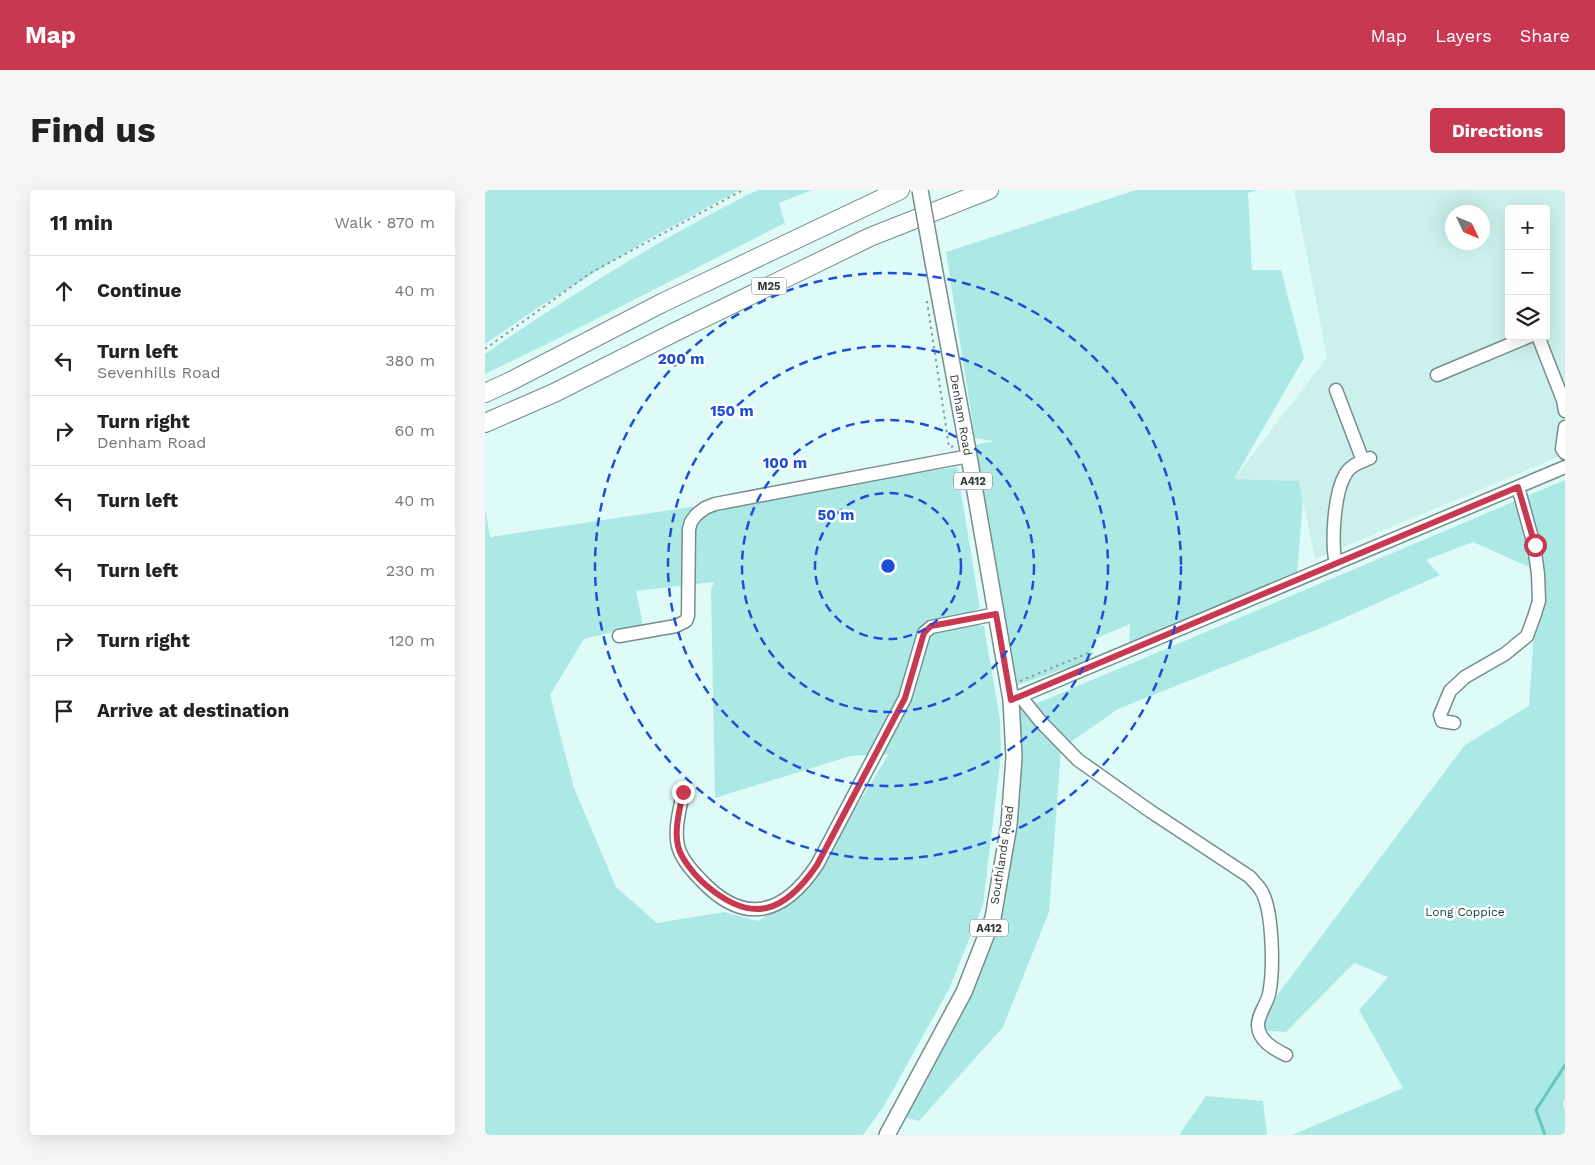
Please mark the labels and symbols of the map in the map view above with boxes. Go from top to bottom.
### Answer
north arrow [1445,205,1490,250]
road number: M25 [751,278,787,294]
text: 200 m [658,350,704,368]
street label: Denham Road [947,373,975,457]
text: 150 m [710,402,754,420]
text: 100 m [763,454,807,472]
road number: A412 [954,472,992,490]
text: 50 m [818,506,854,524]
route start [1524,534,1547,557]
centre of rings [879,557,897,575]
route end [672,781,695,804]
street label: Southlands Road [987,805,1017,905]
park label: Long Coppice [1425,905,1505,919]
road number: A412 [970,920,1008,936]

